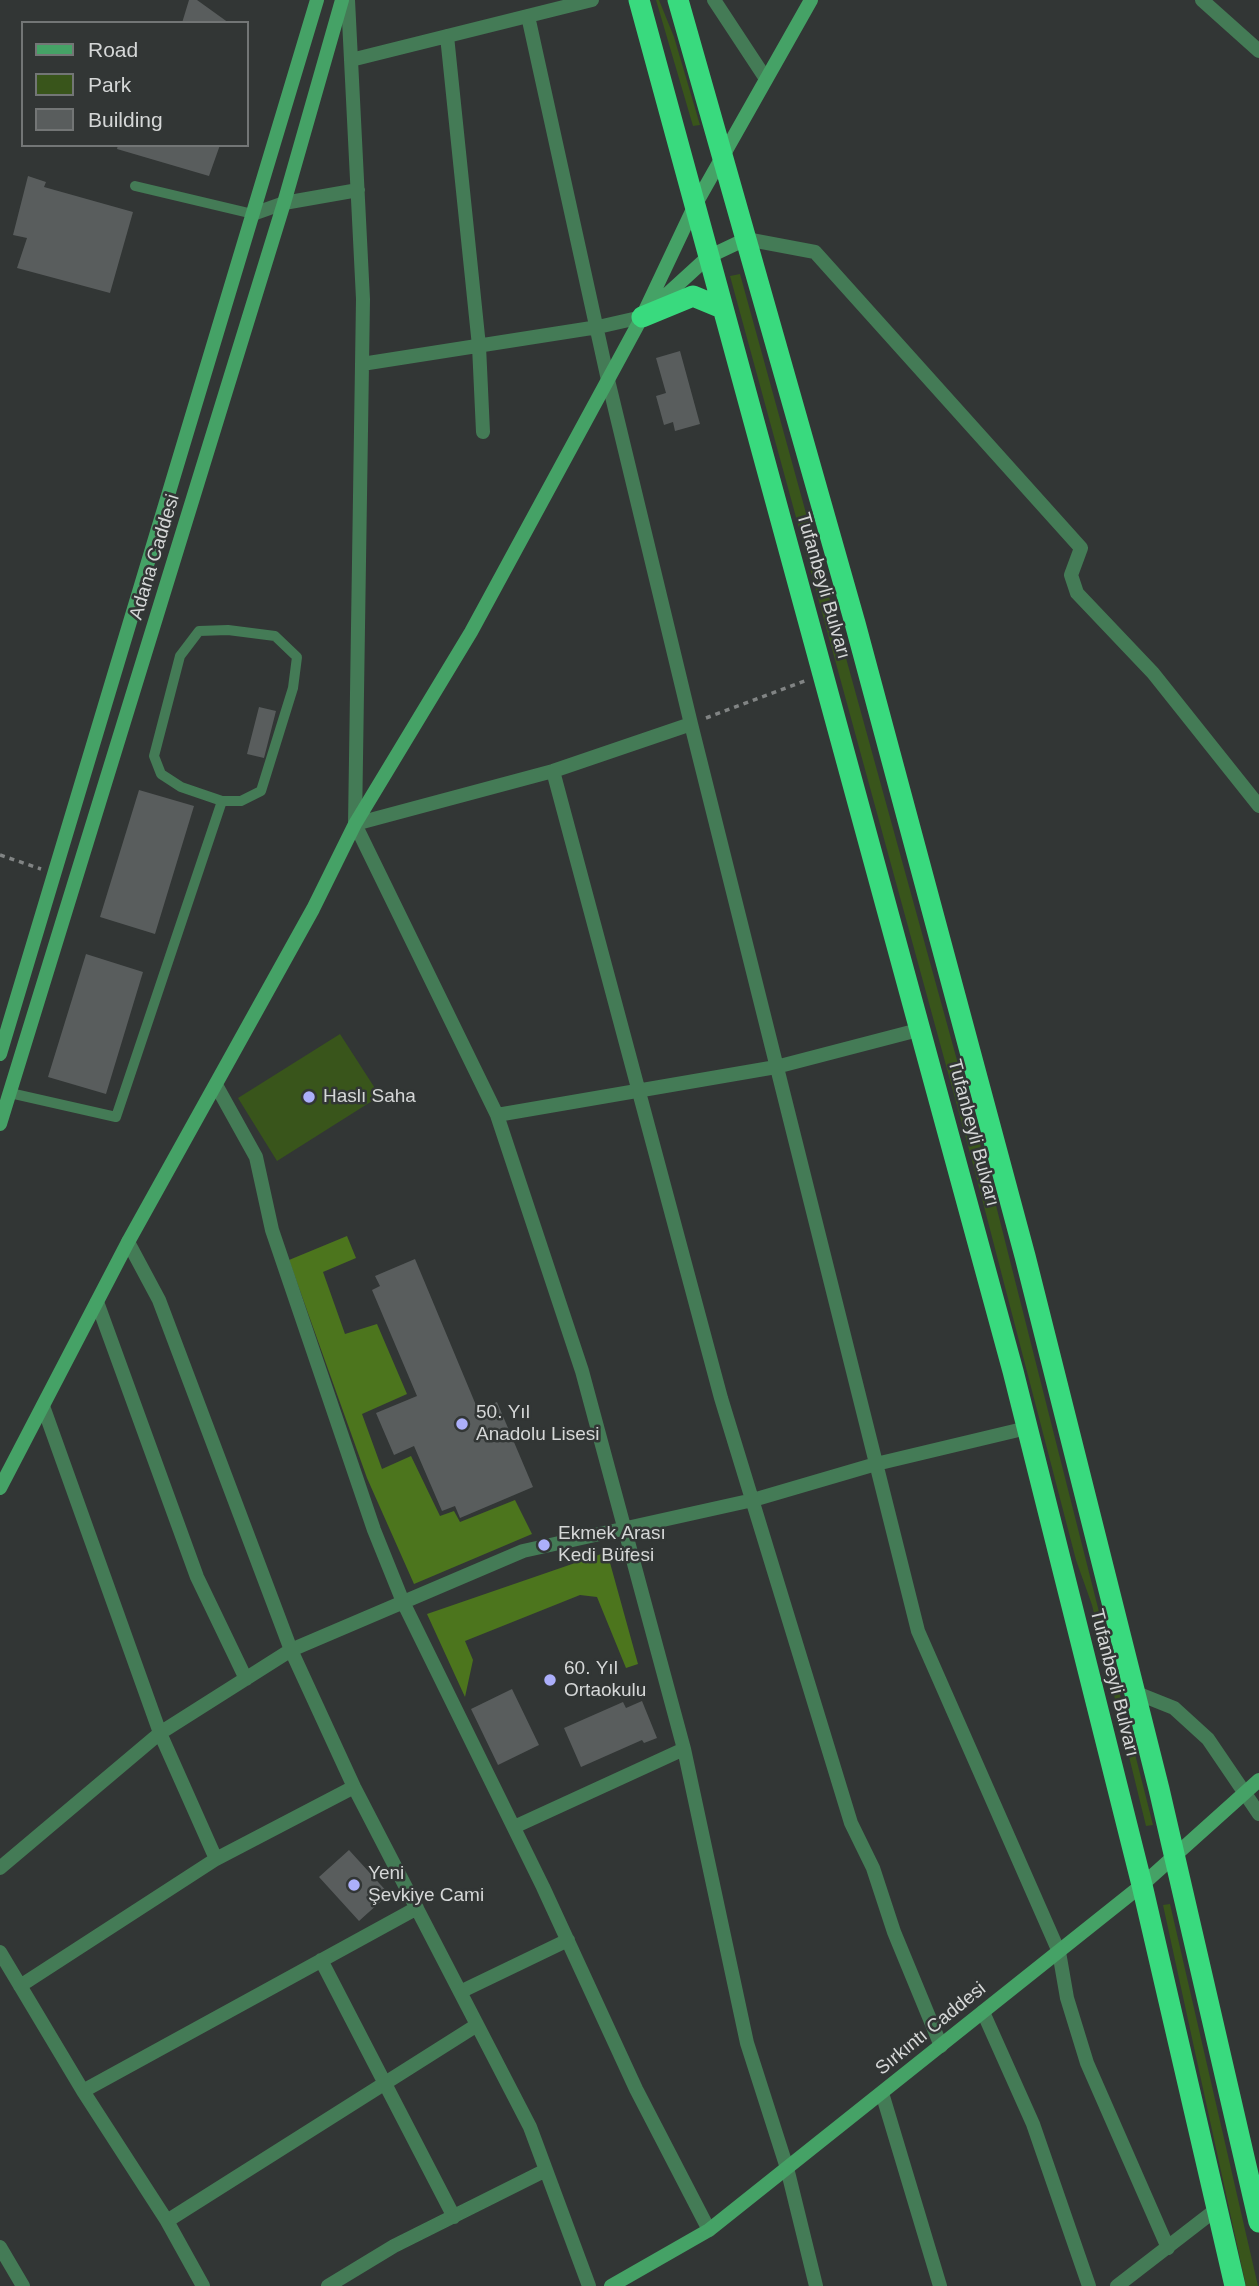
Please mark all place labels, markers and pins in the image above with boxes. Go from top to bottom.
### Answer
place label: Haslı Saha [323,1086,416,1108]
marker: Haslı Saha [301,1089,317,1105]
place label: 50. Yıl Anadolu Lisesi [476,1402,600,1446]
marker: 50. Yıl Anadolu Lisesi [454,1416,470,1432]
place label: Ekmek Arası Kedi Büfesi [558,1523,666,1567]
marker: Ekmek Arası Kedi Büfesi [536,1537,552,1553]
place label: 60. Yıl Ortaokulu [564,1658,646,1702]
marker: 60. Yıl Ortaokulu [542,1672,558,1688]
place label: Yeni Şevkiye Cami [368,1863,484,1907]
marker: Yeni Şevkiye Cami [346,1877,362,1893]

